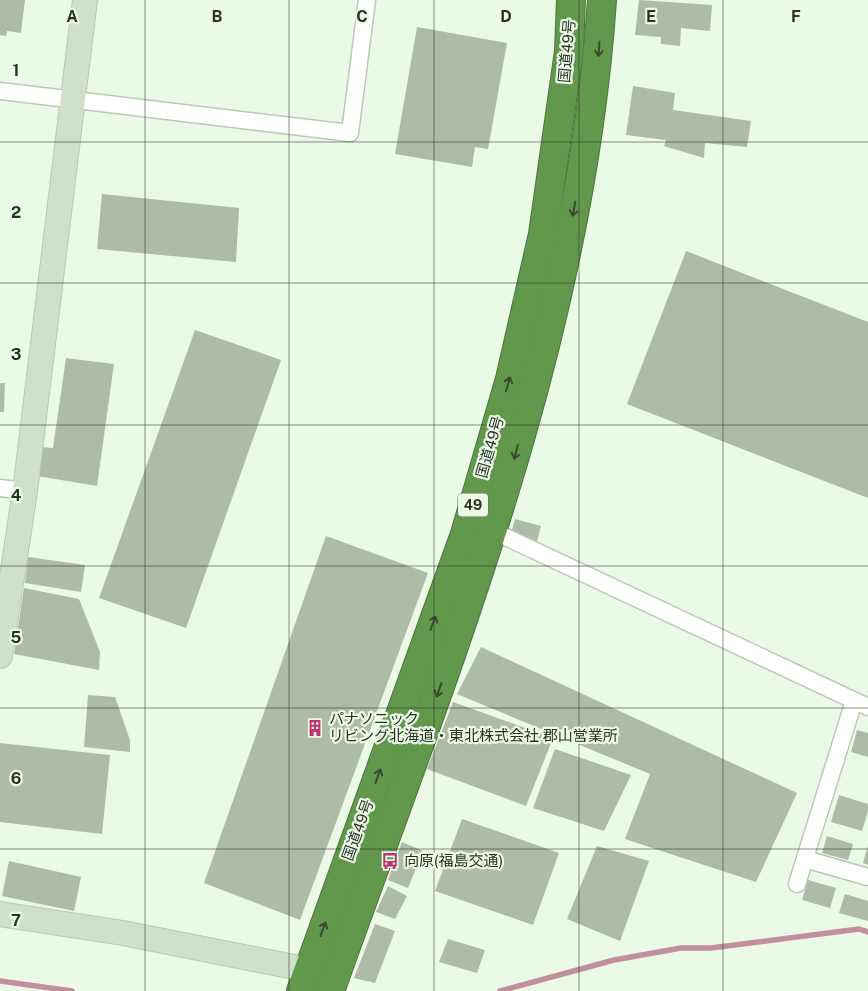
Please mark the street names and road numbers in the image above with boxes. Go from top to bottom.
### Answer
street label: 国道49号 [555,18,578,83]
street label: 国道49号 [473,414,506,480]
road number: 49 [458,494,488,516]
street label: 国道49号 [339,797,376,863]

